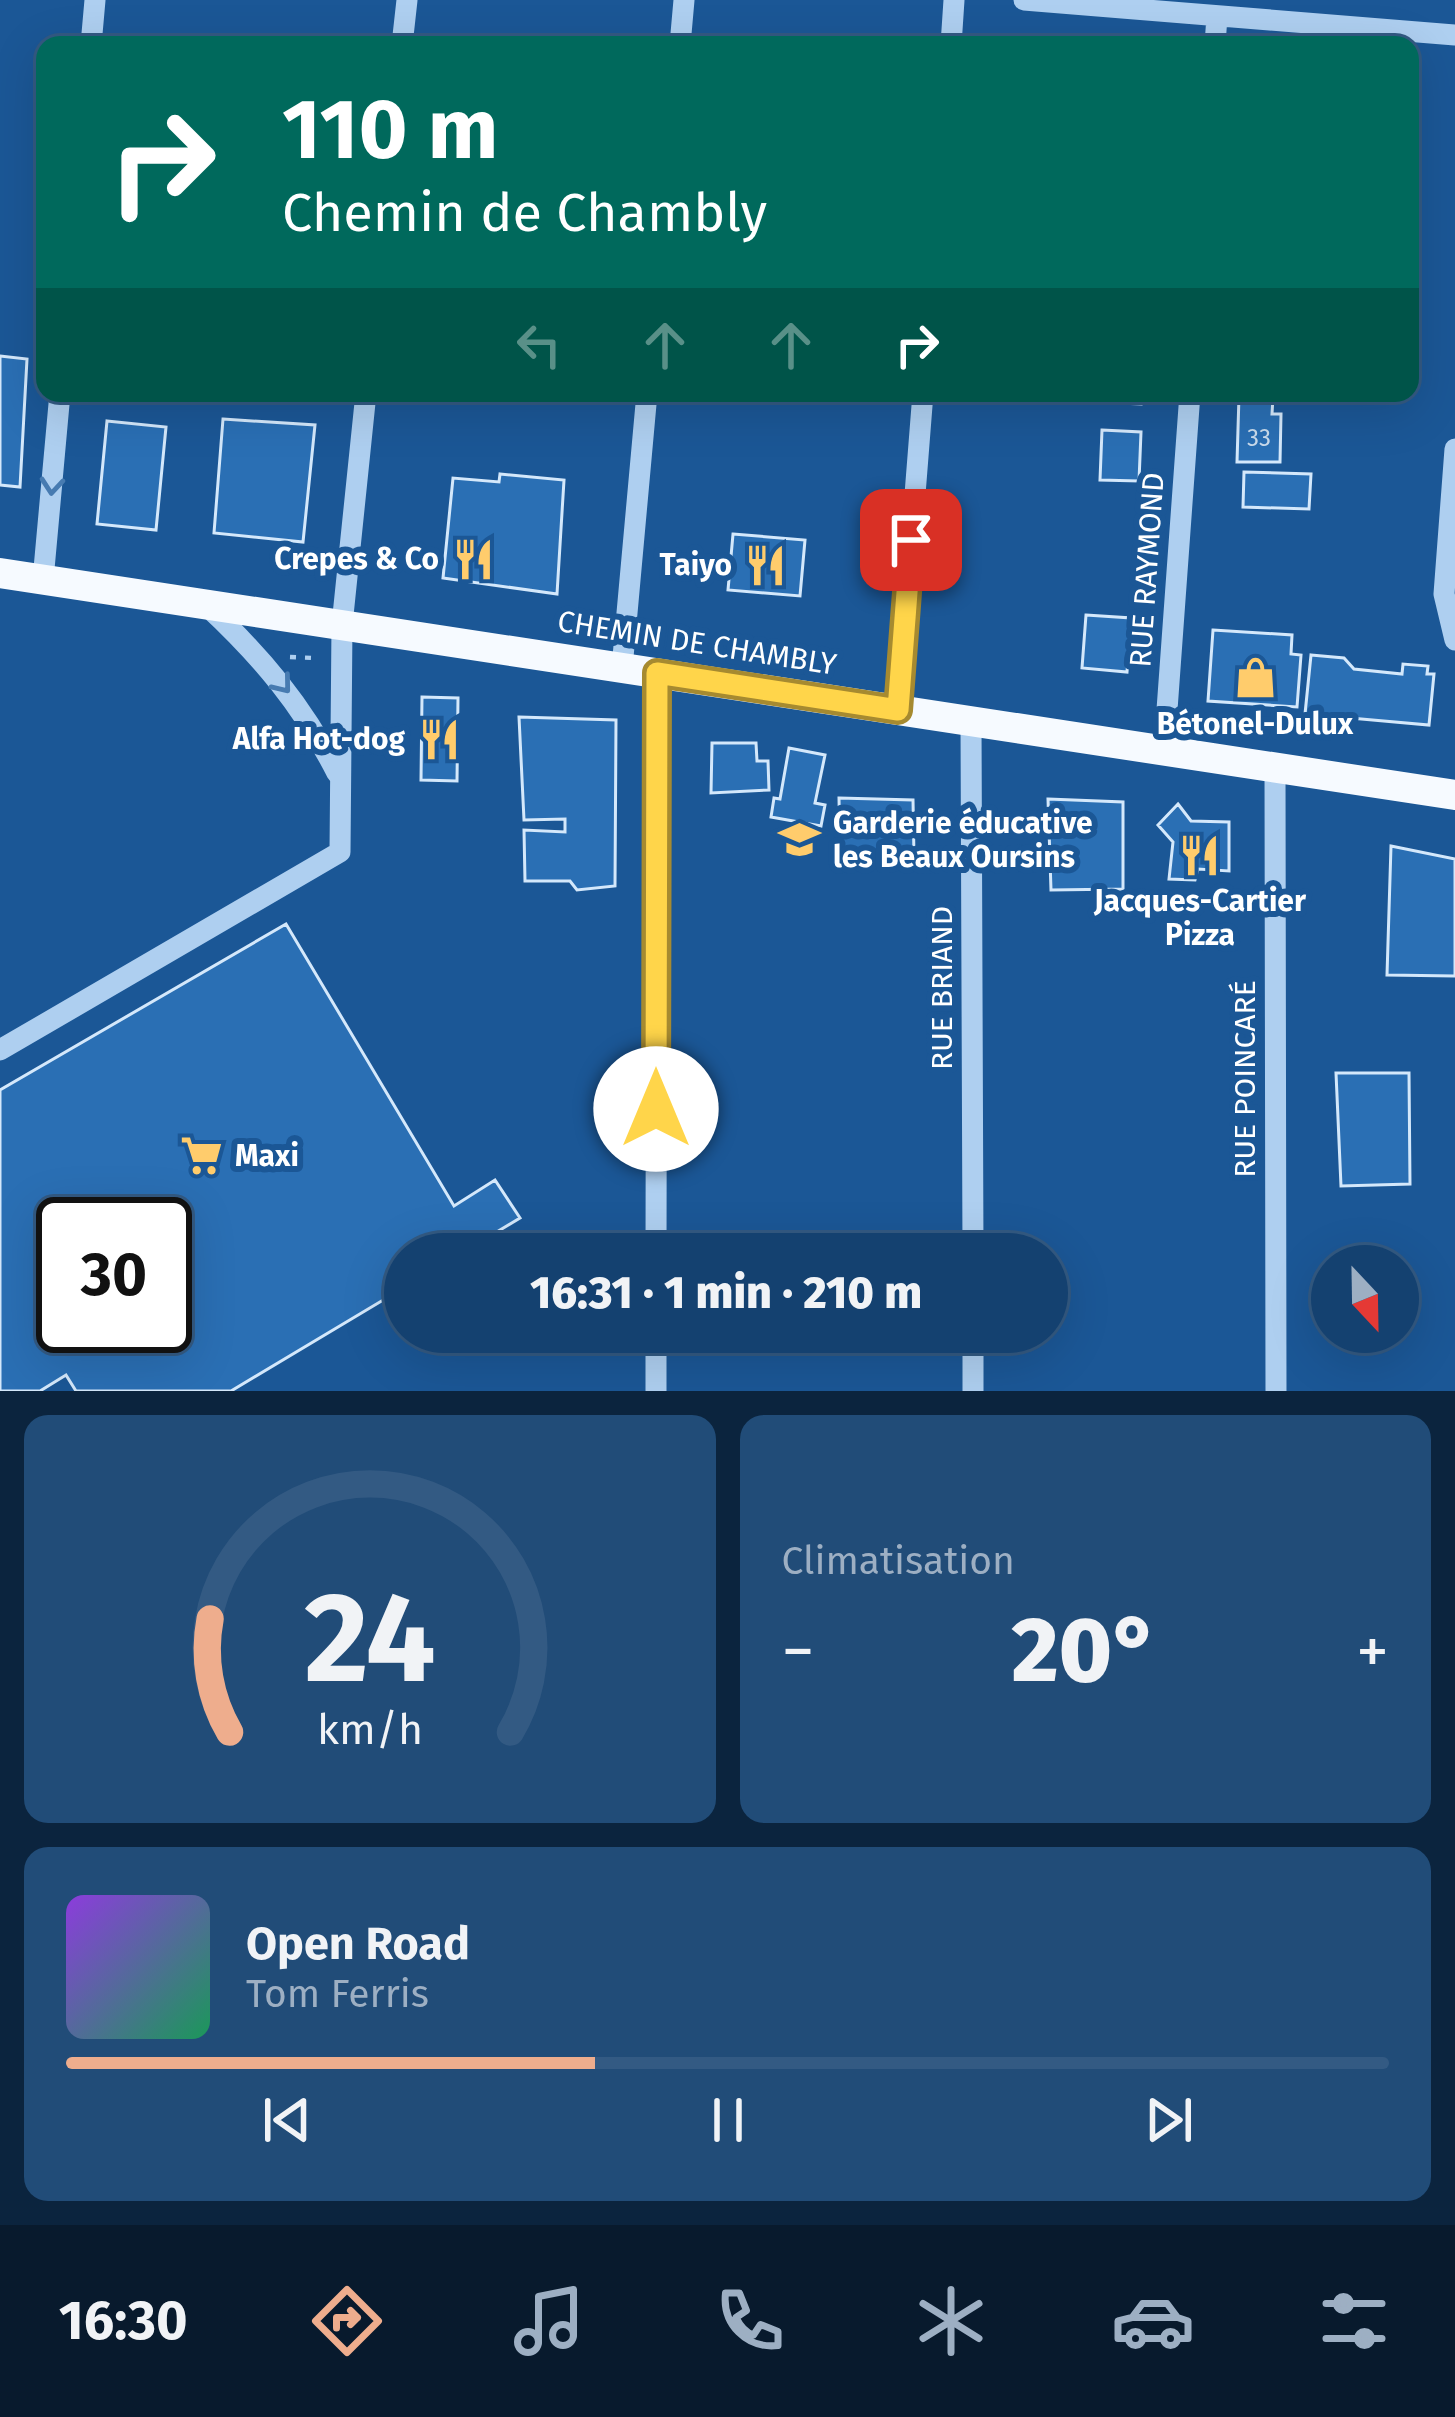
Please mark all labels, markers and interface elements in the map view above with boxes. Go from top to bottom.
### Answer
text: 110 m [282,79,498,180]
icon: right [84,84,240,240]
text: Chemin de Chambly [282,181,767,245]
icon: left [506,312,572,378]
icon: ahead [632,312,698,378]
icon: ahead [758,312,824,378]
icon: right [884,312,950,378]
house number: 33 [1247,424,1271,452]
street label: RUE RAYMOND [1122,471,1172,669]
one-way arrow [40,477,65,496]
pin [860,489,962,591]
icon: arrive [878,507,944,573]
restaurant icon: Crepes & Co [450,536,496,582]
place label: Crepes & Co [274,541,439,577]
restaurant icon: Taiyo [743,542,789,588]
place label: Taiyo [660,547,732,583]
street label: CHEMIN DE CHAMBLY [555,603,840,683]
shop icon: Bétonel-Dulux [1232,655,1278,701]
one-way arrow [269,671,290,693]
place label: Bétonel-Dulux [1157,706,1354,742]
restaurant icon: Alfa Hot-dog [416,716,462,762]
place label: Alfa Hot-dog [232,721,405,757]
place label: Garderie éducative les Beaux Oursins [833,805,1093,875]
school or university icon: Garderie éducative les Beaux Oursins [776,817,822,863]
restaurant icon: Jacques-Cartier Pizza [1177,832,1223,878]
place label: Jacques-Cartier Pizza [1093,883,1307,953]
street label: RUE BRIAND [924,906,960,1070]
street label: RUE POINCARÉ [1227,980,1263,1178]
position arrow [593,1046,719,1172]
supermarket icon: Maxi [178,1133,224,1179]
place label: Maxi [235,1138,299,1174]
speed limit sign: 30 [36,1197,192,1353]
north arrow [1311,1245,1419,1353]
map controls [1311,1245,1419,1353]
text: 16:31 · 1 min · 210 m [530,1266,922,1320]
text: Climatisation [782,1538,1015,1584]
text: 24 [304,1564,435,1714]
text: 20° [1012,1597,1159,1705]
text: − [782,1612,815,1691]
text: + [1356,1612,1389,1691]
text: km/h [317,1704,423,1755]
text: Open Road [246,1917,470,1971]
text: Tom Ferris [246,1971,429,2017]
icon: previous [254,2087,320,2153]
icon: pause [695,2087,761,2153]
icon: next [1136,2087,1202,2153]
icon: directions [305,2279,389,2363]
icon: music [507,2279,591,2363]
icon: phone [708,2279,792,2363]
icon: climate [909,2279,993,2363]
icon: car [1111,2279,1195,2363]
icon: filters [1312,2279,1396,2363]
text: 16:30 [59,2289,188,2353]

